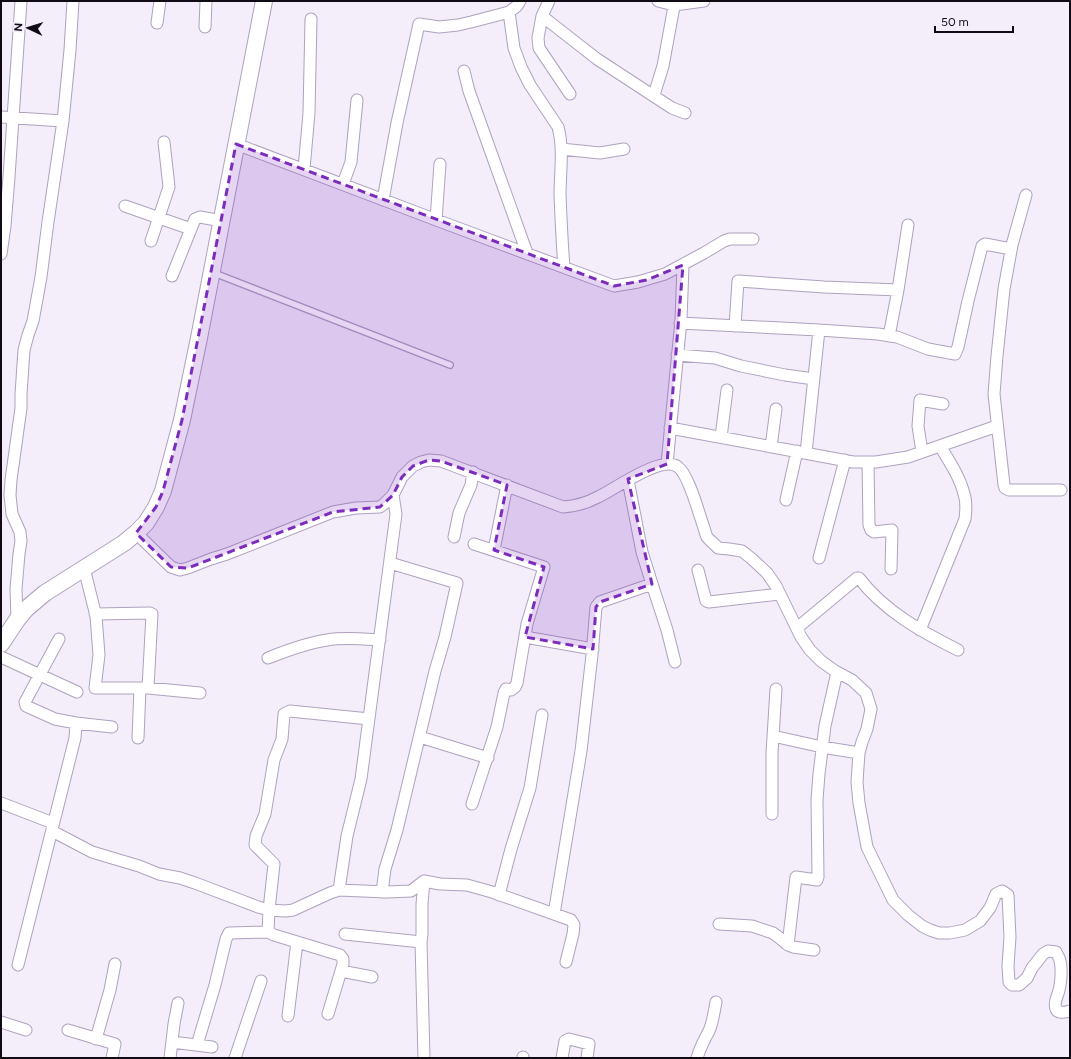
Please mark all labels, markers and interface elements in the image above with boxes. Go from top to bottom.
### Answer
north arrow [8,8,48,48]
scale bar [935,8,1013,34]
text: 50 m [941,15,969,29]
text: N [12,23,25,32]

